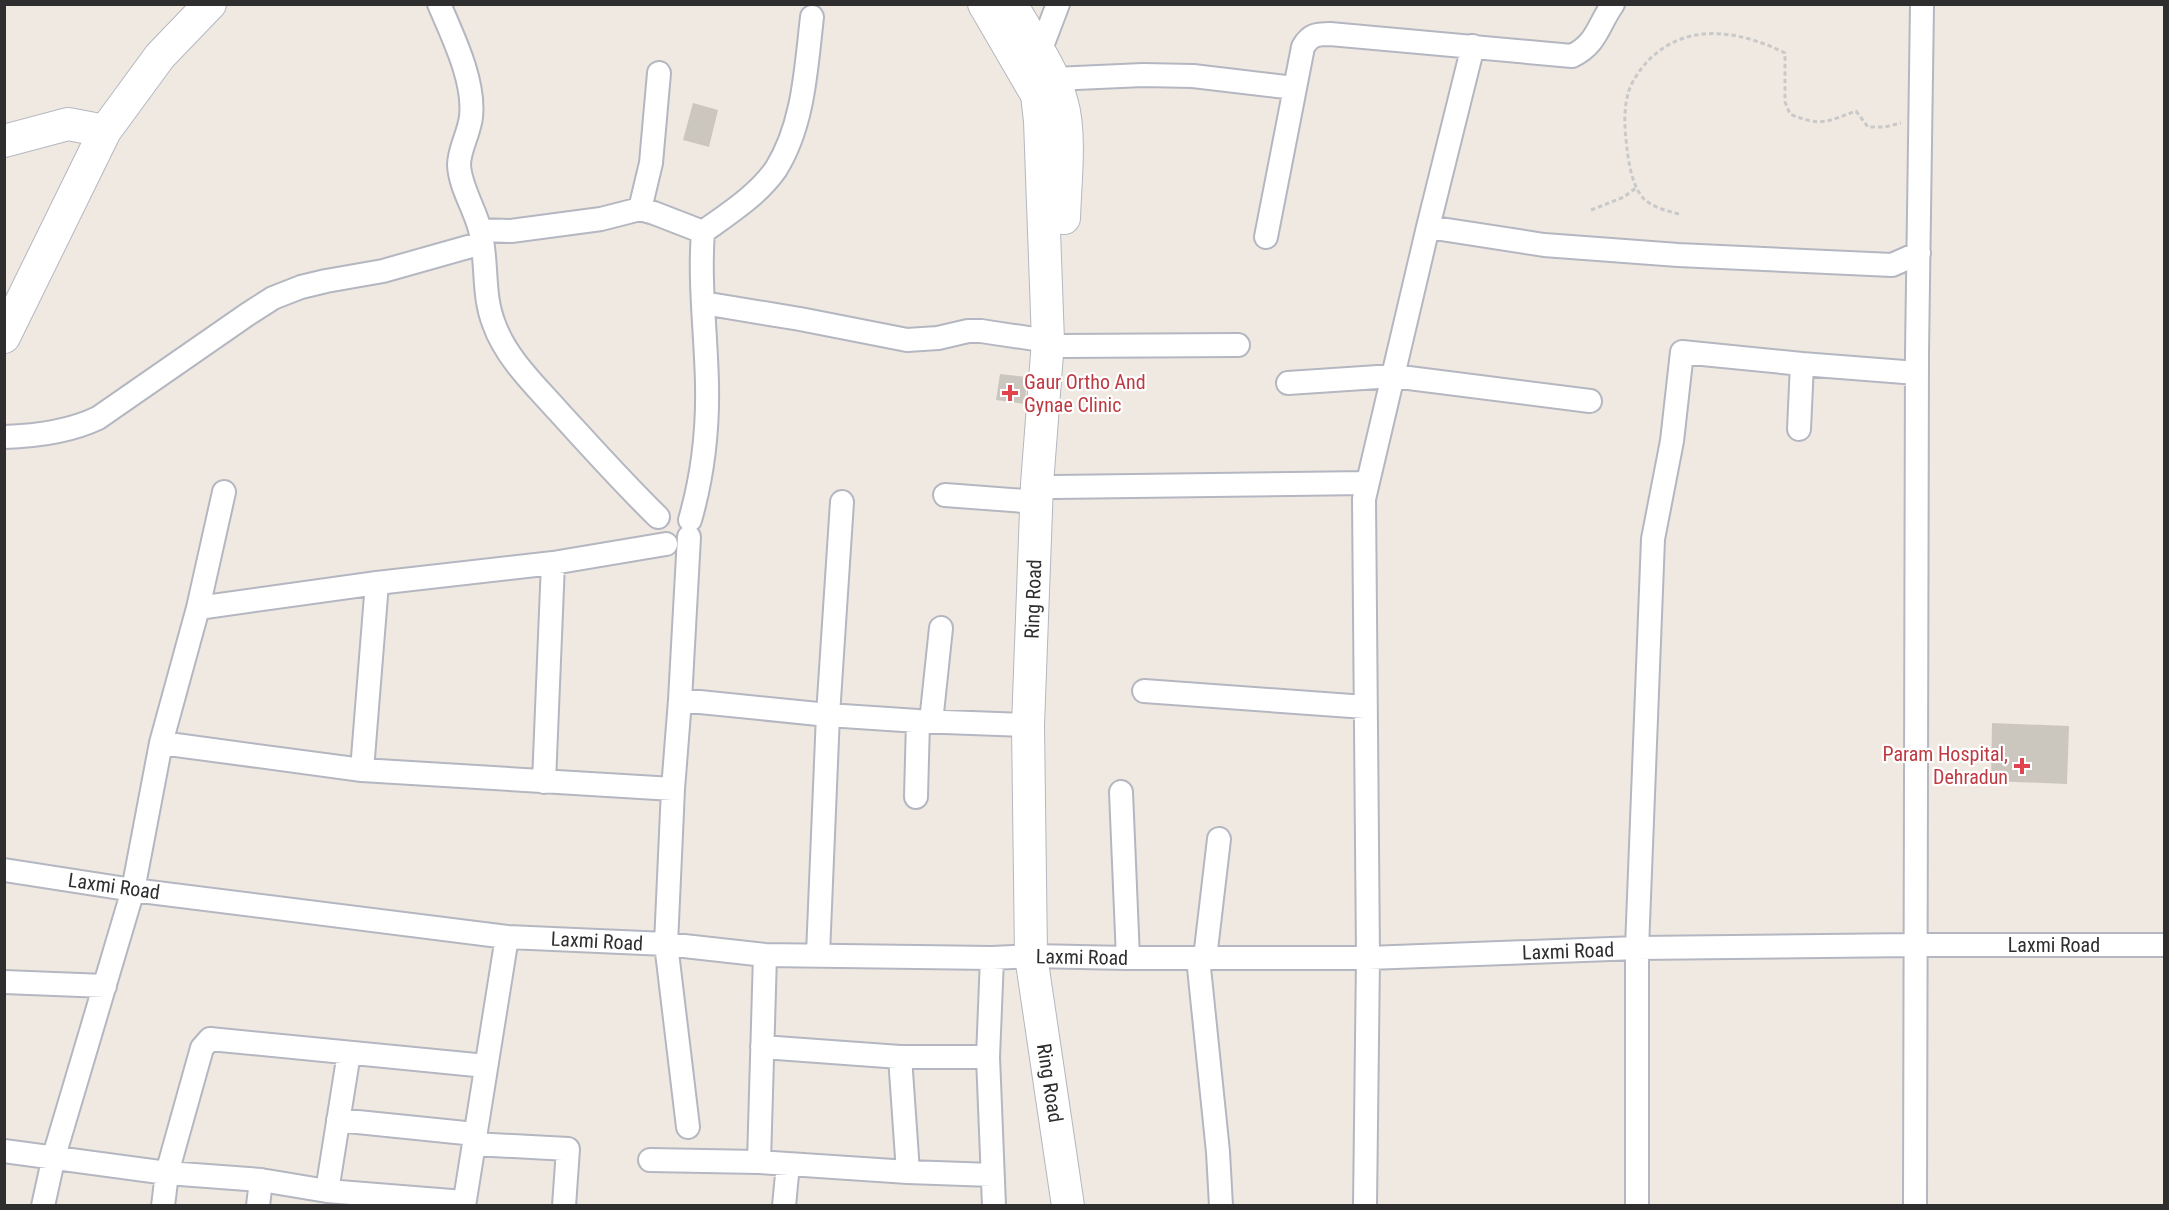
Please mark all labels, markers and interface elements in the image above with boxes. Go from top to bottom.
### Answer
place label: Gaur Ortho And Gynae Clinic [1024,370,1146,417]
marker: Gaur Ortho And Gynae Clinic [1001,384,1019,402]
street label: Ring Road [1020,559,1046,639]
place label: Param Hospital, Dehradun [1882,742,2008,789]
marker: Param Hospital, Dehradun [2013,757,2031,775]
street label: Laxmi Road [67,868,161,904]
street label: Laxmi Road [550,927,644,955]
street label: Laxmi Road [2008,933,2100,957]
street label: Laxmi Road [1521,937,1615,965]
street label: Laxmi Road [1036,944,1128,970]
street label: Ring Road [1032,1042,1068,1124]

